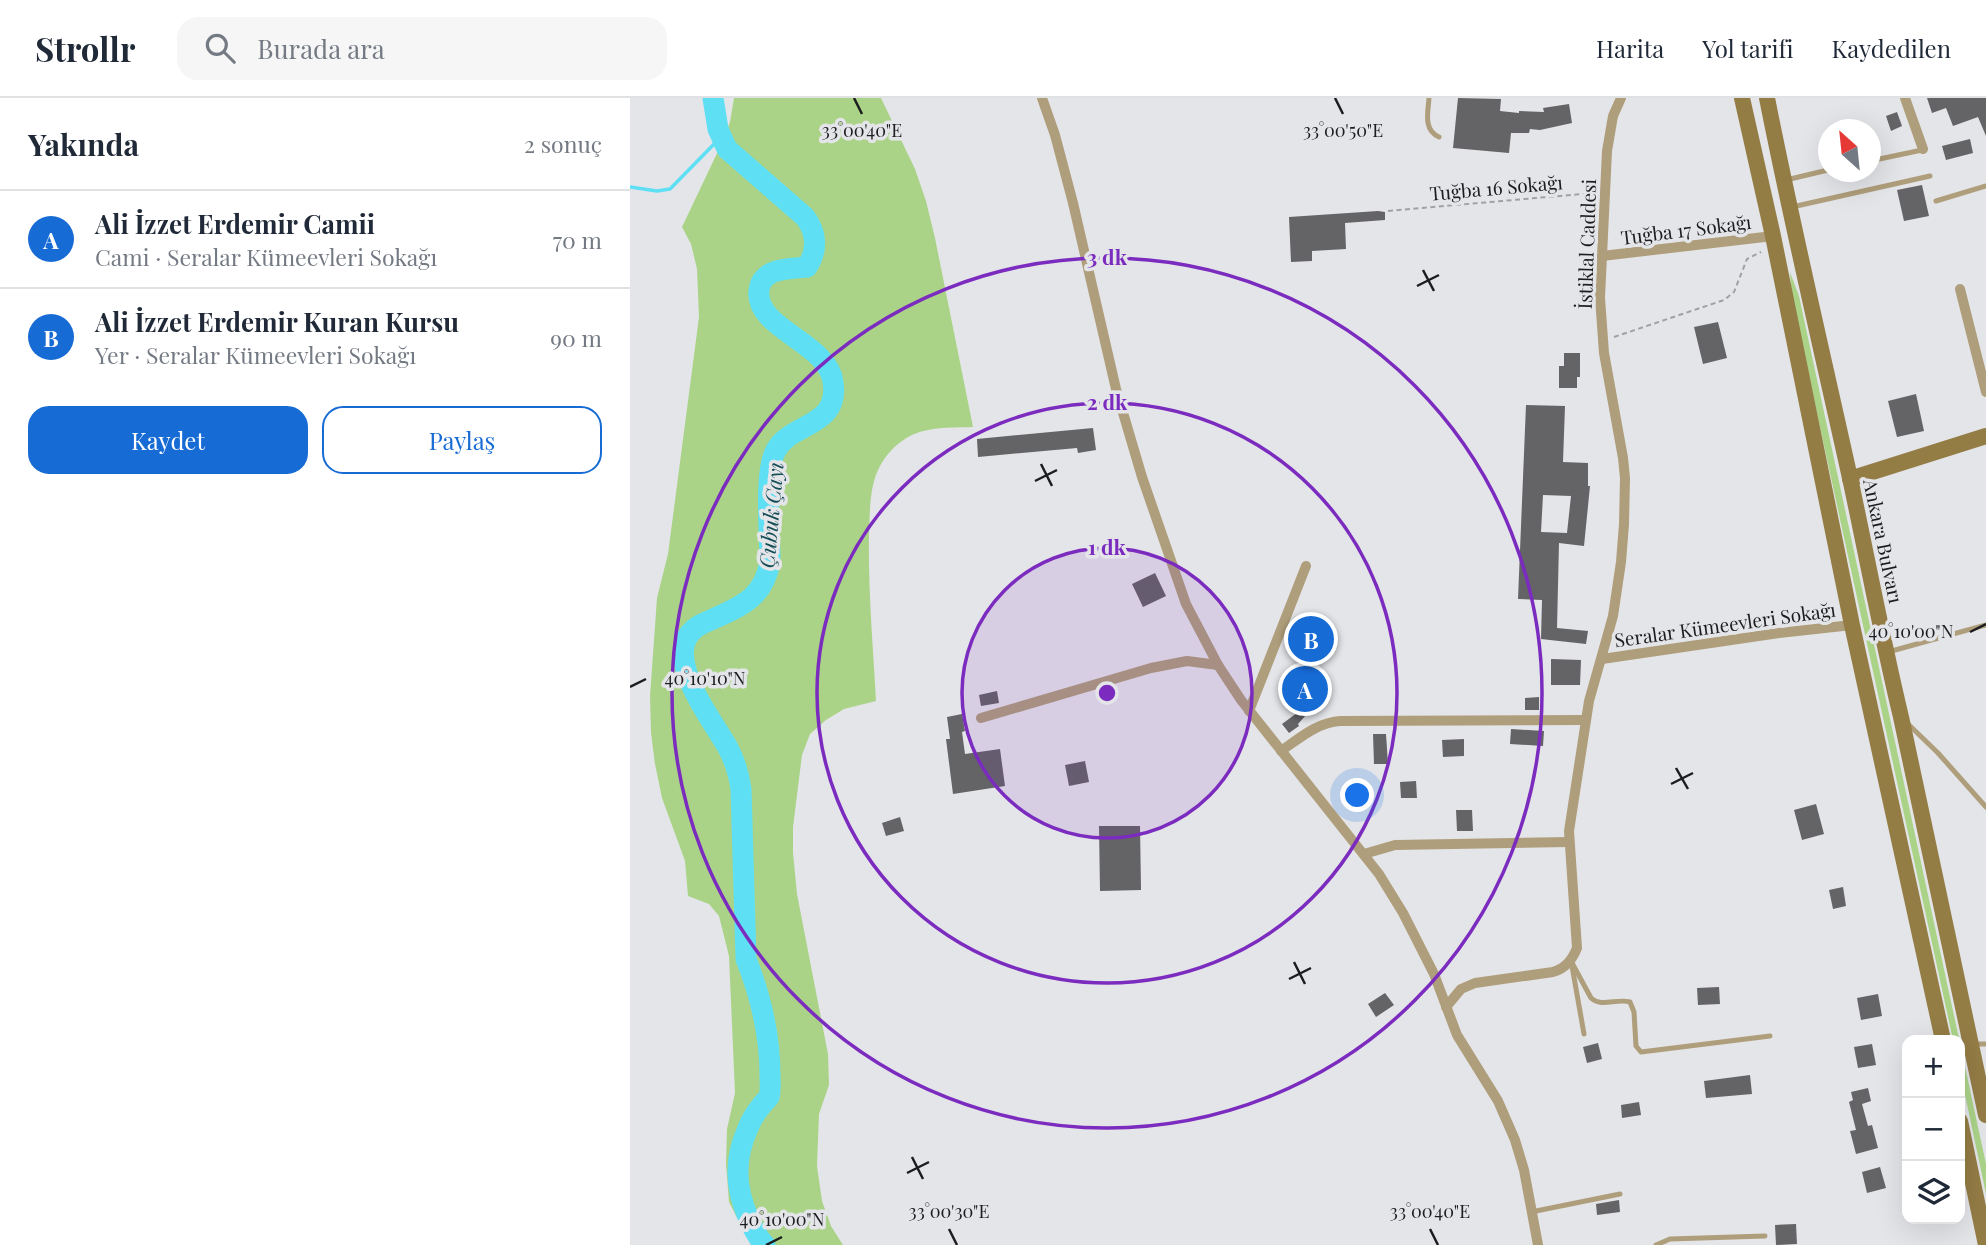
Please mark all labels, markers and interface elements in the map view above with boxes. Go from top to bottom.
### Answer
search box [177,17,667,80]
text: Strollr [35,26,135,70]
icon: search [201,29,239,67]
text: Burada ara [257,31,385,66]
text: Harita [1596,32,1664,64]
text: Yol tarifi [1702,32,1793,64]
text: Kaydedilen [1831,32,1951,64]
text: 33°00'40"E [822,118,902,142]
text: 33°00'50"E [1303,118,1383,142]
north arrow [1818,119,1881,182]
text: Yakında [28,124,139,164]
text: 2 sonuç [524,128,602,159]
street label: Tuğba 16 Sokağı [1428,168,1564,206]
street label: İstiklal Caddesi [1571,178,1601,310]
text: Ali İzzet Erdemir Camii [95,206,375,241]
street label: Tuğba 17 Sokağı [1619,208,1753,250]
text: A [43,224,59,255]
text: 70 m [553,224,602,255]
text: Cami · Seralar Kümeevleri Sokağı [95,241,437,272]
text: 3 dk [1087,242,1128,270]
text: Ali İzzet Erdemir Kuran Kursu [95,304,459,339]
text: B [43,322,59,353]
text: 90 m [550,322,602,353]
text: Yer · Seralar Kümeevleri Sokağı [95,339,416,370]
text: 2 dk [1087,387,1128,415]
button: Kaydet [28,406,308,474]
button: Paylaş [322,406,602,474]
water label: Çubuk Çayı [751,461,789,569]
street label: Ankara Bulvarı [1858,475,1910,606]
text: 1 dk [1088,532,1127,560]
street label: Seralar Kümeevleri Sokağı [1613,596,1838,652]
pin: B [1288,613,1334,665]
text: 40°10'00"N [1869,619,1954,643]
pin: A [1282,663,1328,715]
text: 40°10'10"N [664,666,746,690]
centre of rings [1095,681,1119,705]
your location [1340,778,1374,812]
map controls [1902,1035,1965,1224]
button: + [1902,1035,1965,1098]
button: − [1902,1098,1965,1161]
button: layers [1902,1161,1965,1224]
text: 33°00'30"E [909,1199,989,1223]
text: 33°00'40"E [1390,1199,1470,1223]
text: 40°10'00"N [740,1207,825,1231]

